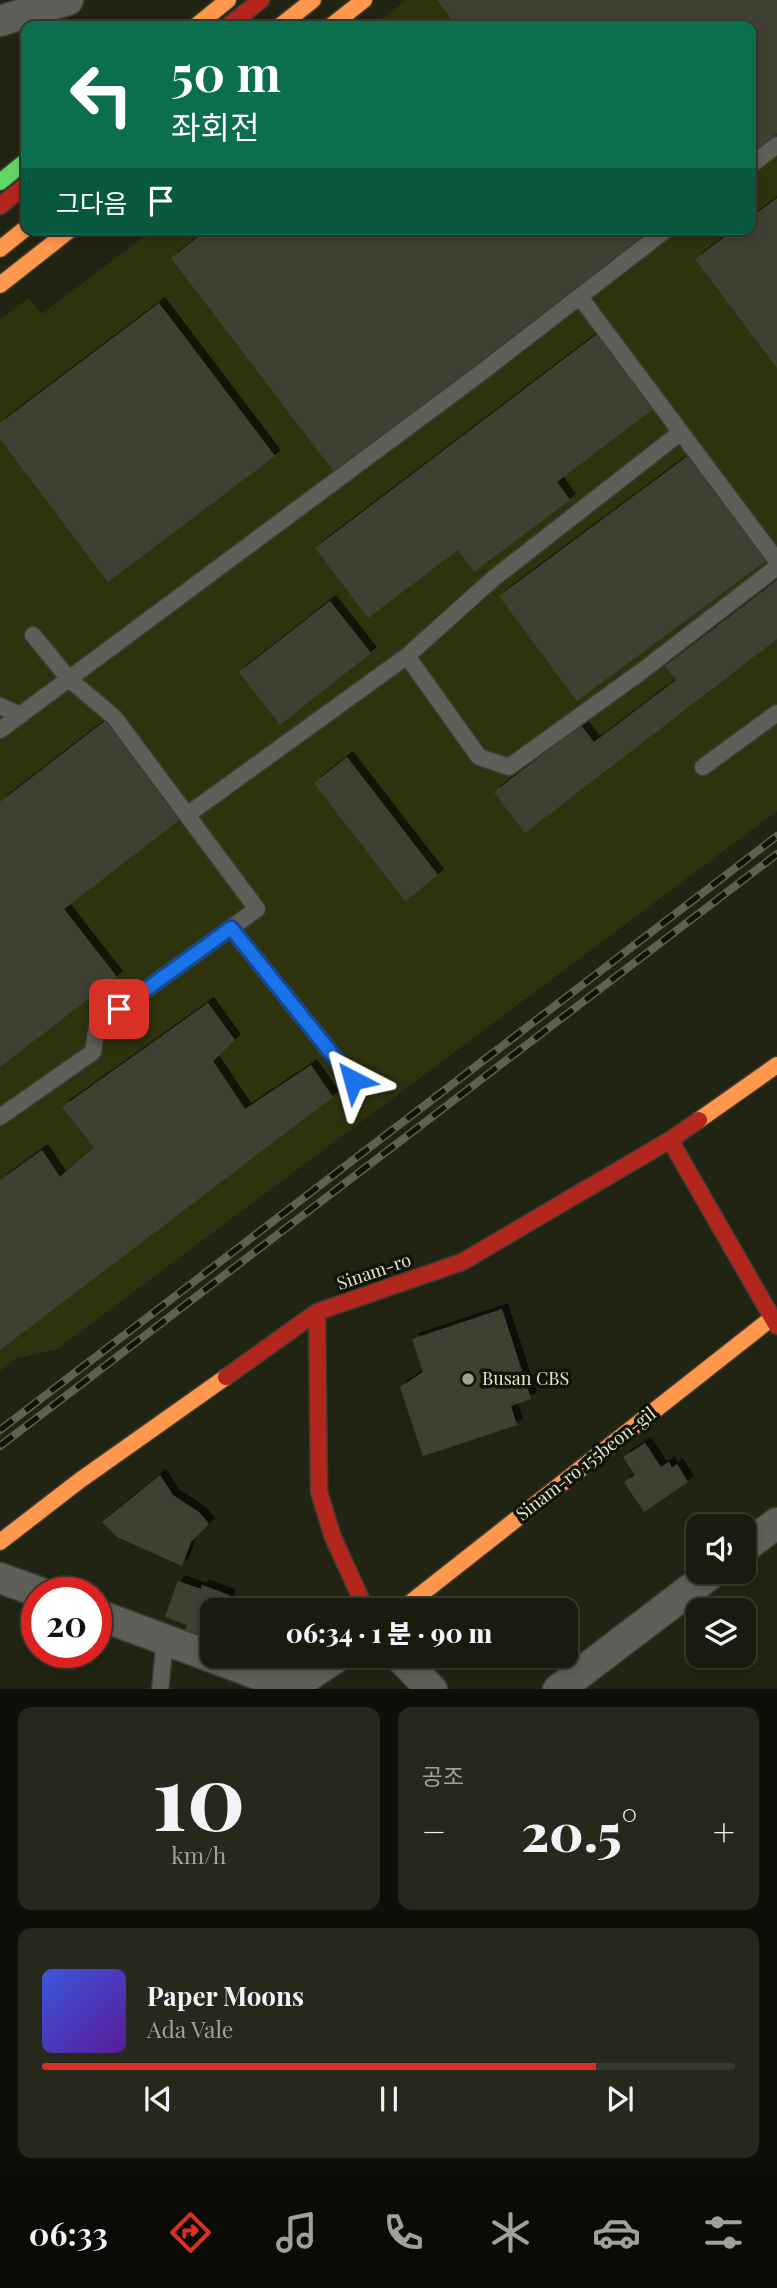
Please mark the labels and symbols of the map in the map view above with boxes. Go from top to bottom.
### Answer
pin [89,979,149,1039]
position arrow [316,1043,390,1117]
street label: Sinam-ro [333,1247,414,1295]
place label: Busan CBS [482,1366,569,1390]
marker: Busan CBS [460,1371,476,1387]
street label: Sinam-ro 155beon-gil [510,1401,660,1525]
speed limit sign: 20 [21,1577,112,1668]

